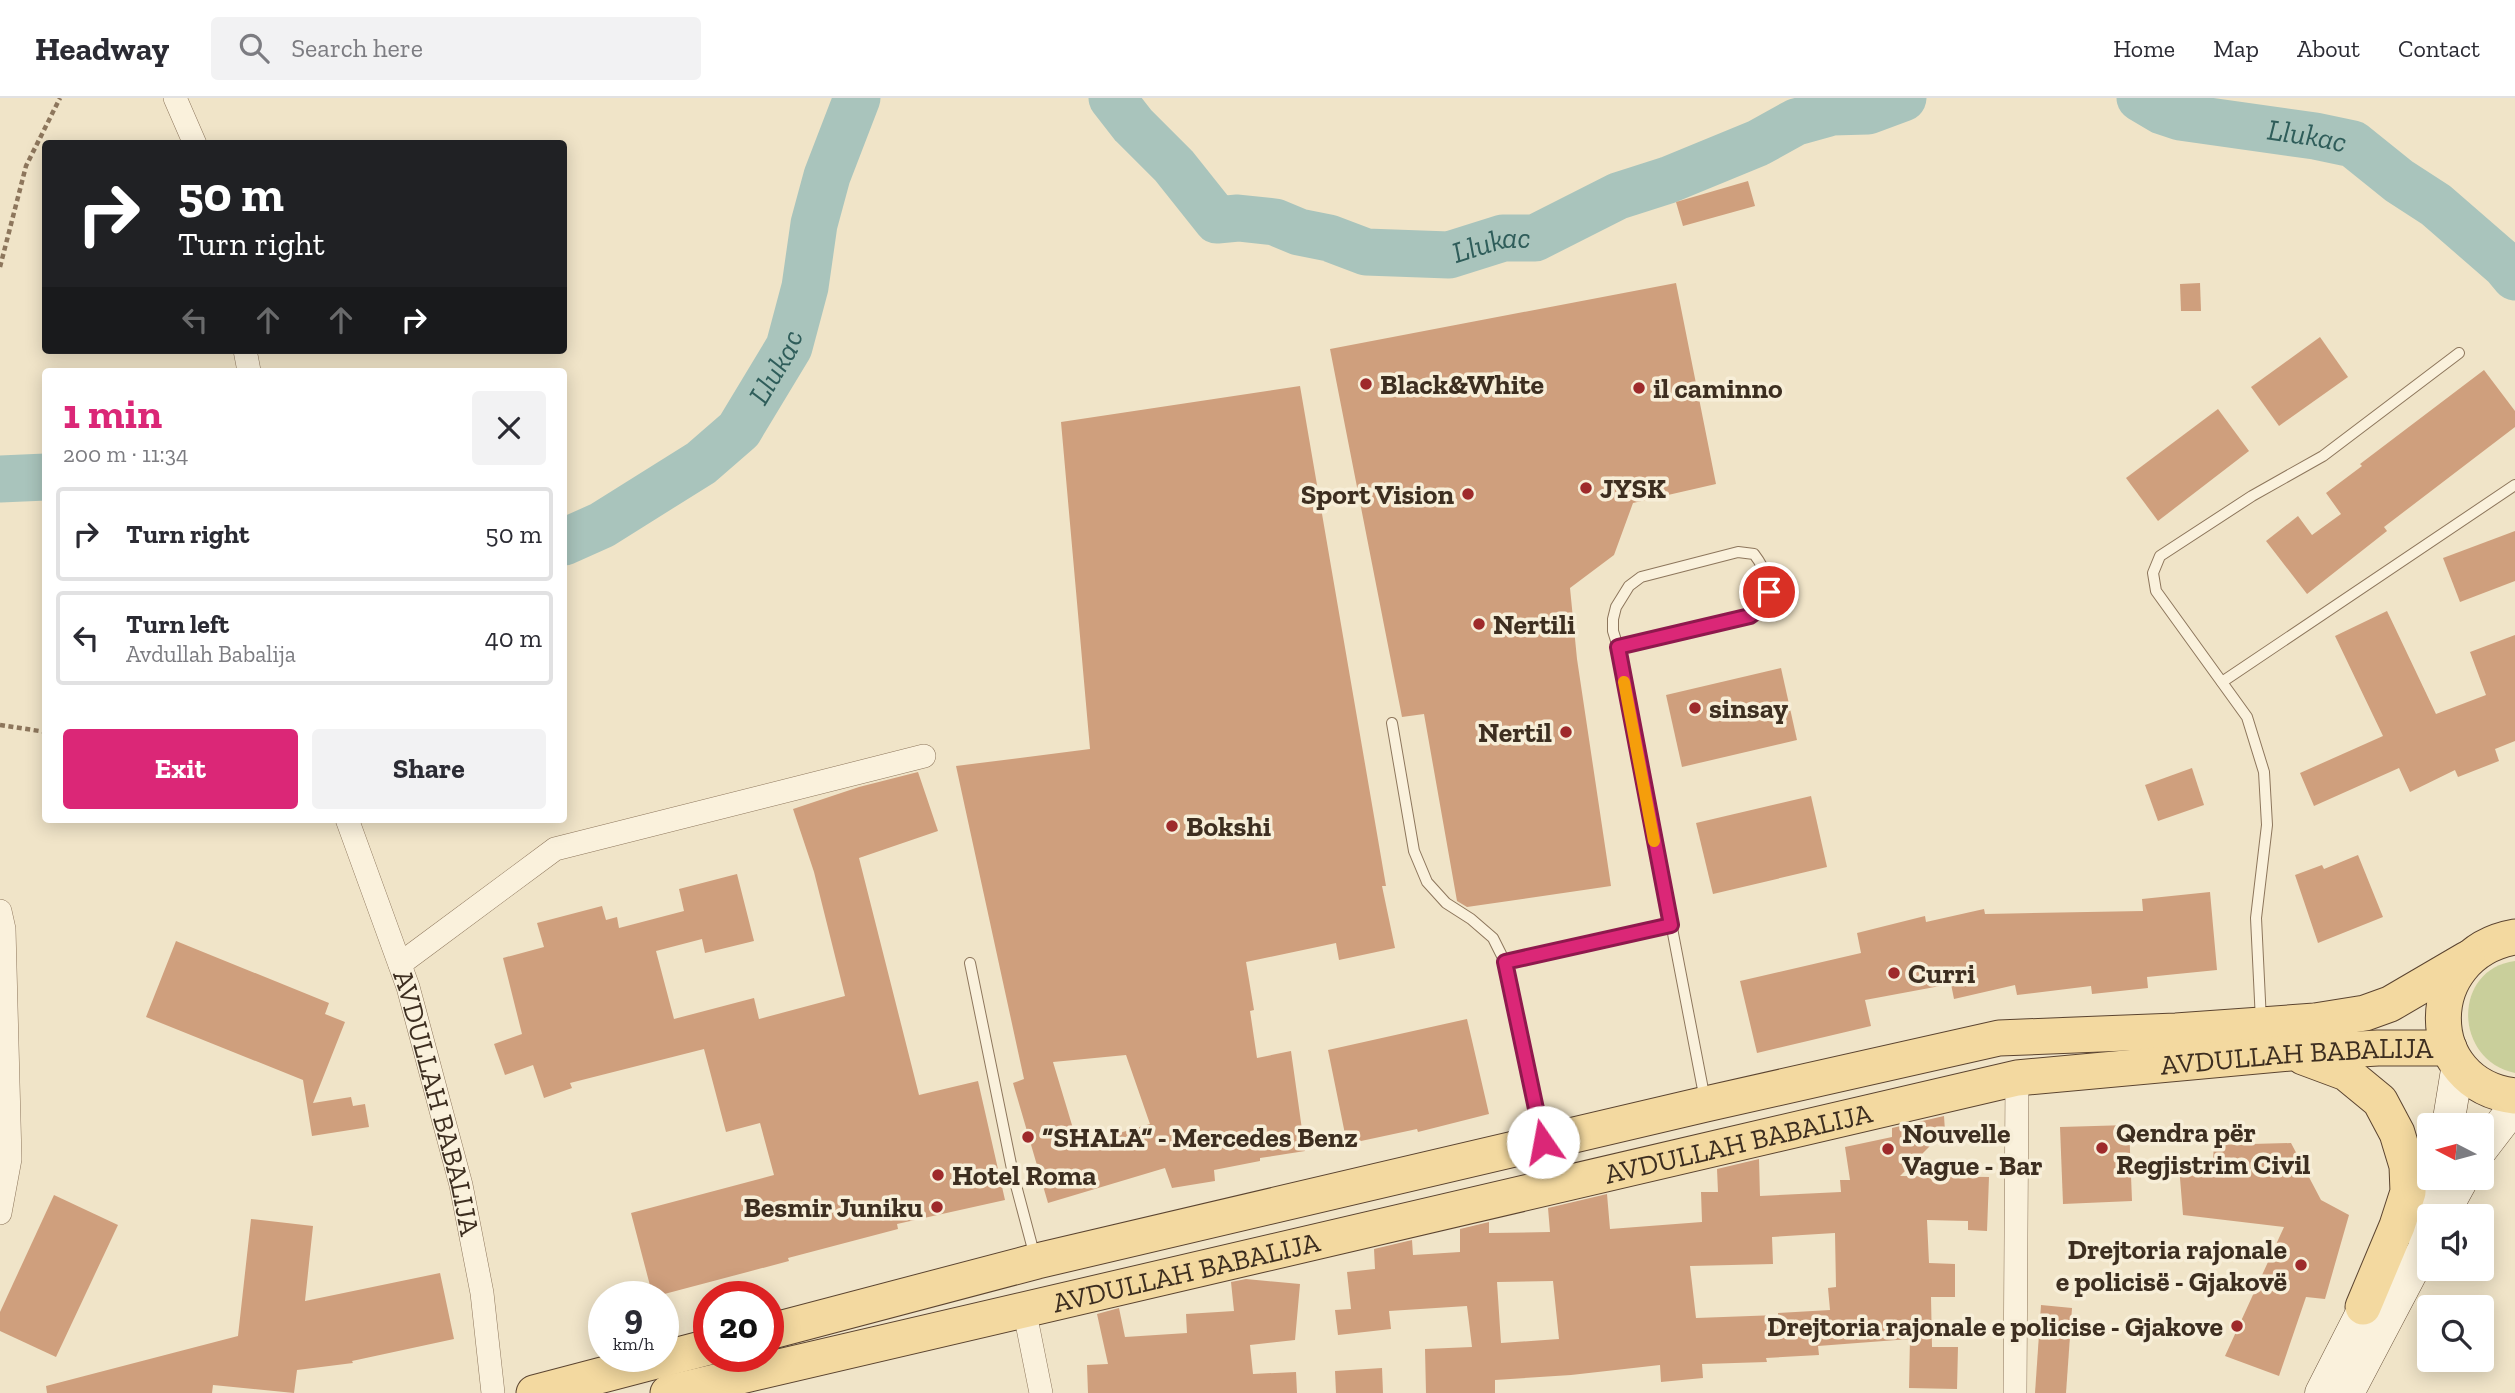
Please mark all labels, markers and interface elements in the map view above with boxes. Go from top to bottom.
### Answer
search box [211,17,701,80]
text: Headway [35,29,169,68]
icon: search [235,29,273,67]
text: Search here [291,32,423,64]
text: Home [2113,34,2175,63]
text: Map [2213,34,2259,63]
text: About [2297,34,2360,63]
text: Contact [2398,34,2480,63]
water label: Llukac [2265,112,2350,160]
text: 50 m [178,165,284,224]
icon: right [63,168,154,259]
water label: Llukac [1448,220,1531,271]
text: Turn right [178,225,325,263]
icon: left [176,301,214,339]
icon: ahead [249,301,287,339]
icon: ahead [322,301,360,339]
icon: right [395,301,433,339]
water label: Llukac [741,327,811,411]
place label: Black&White [1380,368,1544,401]
place label: il caminno [1653,372,1783,405]
marker: Black&White [1358,376,1374,392]
marker: il caminno [1631,380,1647,396]
text: 1 min [63,388,162,439]
button: close [472,391,546,465]
text: 200 m · 11:34 [63,440,188,468]
place label: JYSK [1600,472,1666,505]
place label: Sport Vision [1301,478,1454,511]
marker: JYSK [1578,480,1594,496]
marker: Sport Vision [1460,486,1476,502]
icon: right [67,515,105,553]
text: Turn right [126,518,249,550]
text: 50 m [485,518,542,550]
pin [1739,562,1799,622]
icon: arrive [1750,573,1788,611]
text: Turn left [126,608,229,640]
place label: Nertili [1493,608,1575,641]
marker: Nertili [1471,616,1487,632]
icon: left [67,619,105,657]
text: 40 m [485,622,542,654]
text: Avdullah Babalija [126,640,296,668]
place label: sinsay [1709,692,1788,725]
marker: sinsay [1687,700,1703,716]
place label: Nertil [1478,716,1552,749]
marker: Nertil [1558,724,1574,740]
button: Exit [63,729,298,809]
button: Share [312,729,546,809]
place label: Bokshi [1186,810,1271,843]
marker: Bokshi [1164,818,1180,834]
place label: Curri [1908,957,1975,990]
street label: AVDULLAH BABALIJA [386,965,487,1239]
marker: Curri [1886,965,1902,981]
street label: AVDULLAH BABALIJA [2159,1032,2434,1082]
street label: AVDULLAH BABALIJA [1601,1096,1876,1191]
position arrow [1506,1105,1580,1179]
north arrow [2417,1113,2494,1190]
map controls [2417,1113,2494,1372]
place label: Qendra për Regjistrim Civil [2116,1116,2311,1181]
place label: Nouvelle Vague - Bar [1902,1117,2043,1182]
place label: “SHALA” - Mercedes Benz [1042,1121,1358,1154]
marker: “SHALA” - Mercedes Benz [1020,1129,1036,1145]
marker: Qendra për Regjistrim Civil [2094,1140,2110,1156]
marker: Nouvelle Vague - Bar [1880,1141,1896,1157]
place label: Hotel Roma [952,1159,1096,1192]
marker: Hotel Roma [930,1167,946,1183]
place label: Besmir Juniku [743,1191,923,1224]
marker: Besmir Juniku [929,1199,945,1215]
button: sound [2417,1204,2494,1281]
street label: AVDULLAH BABALIJA [1049,1225,1324,1320]
place label: Drejtoria rajonale e policisë - Gjakovë [2056,1233,2287,1298]
marker: Drejtoria rajonale e policisë - Gjakovë [2293,1257,2309,1273]
speed limit sign: 20 [693,1281,784,1372]
button: search [2417,1295,2494,1372]
text: 9 [624,1296,643,1338]
place label: Drejtoria rajonale e policise - Gjakove [1767,1310,2223,1343]
marker: Drejtoria rajonale e policise - Gjakove [2229,1318,2245,1334]
text: km/h [613,1333,654,1355]

